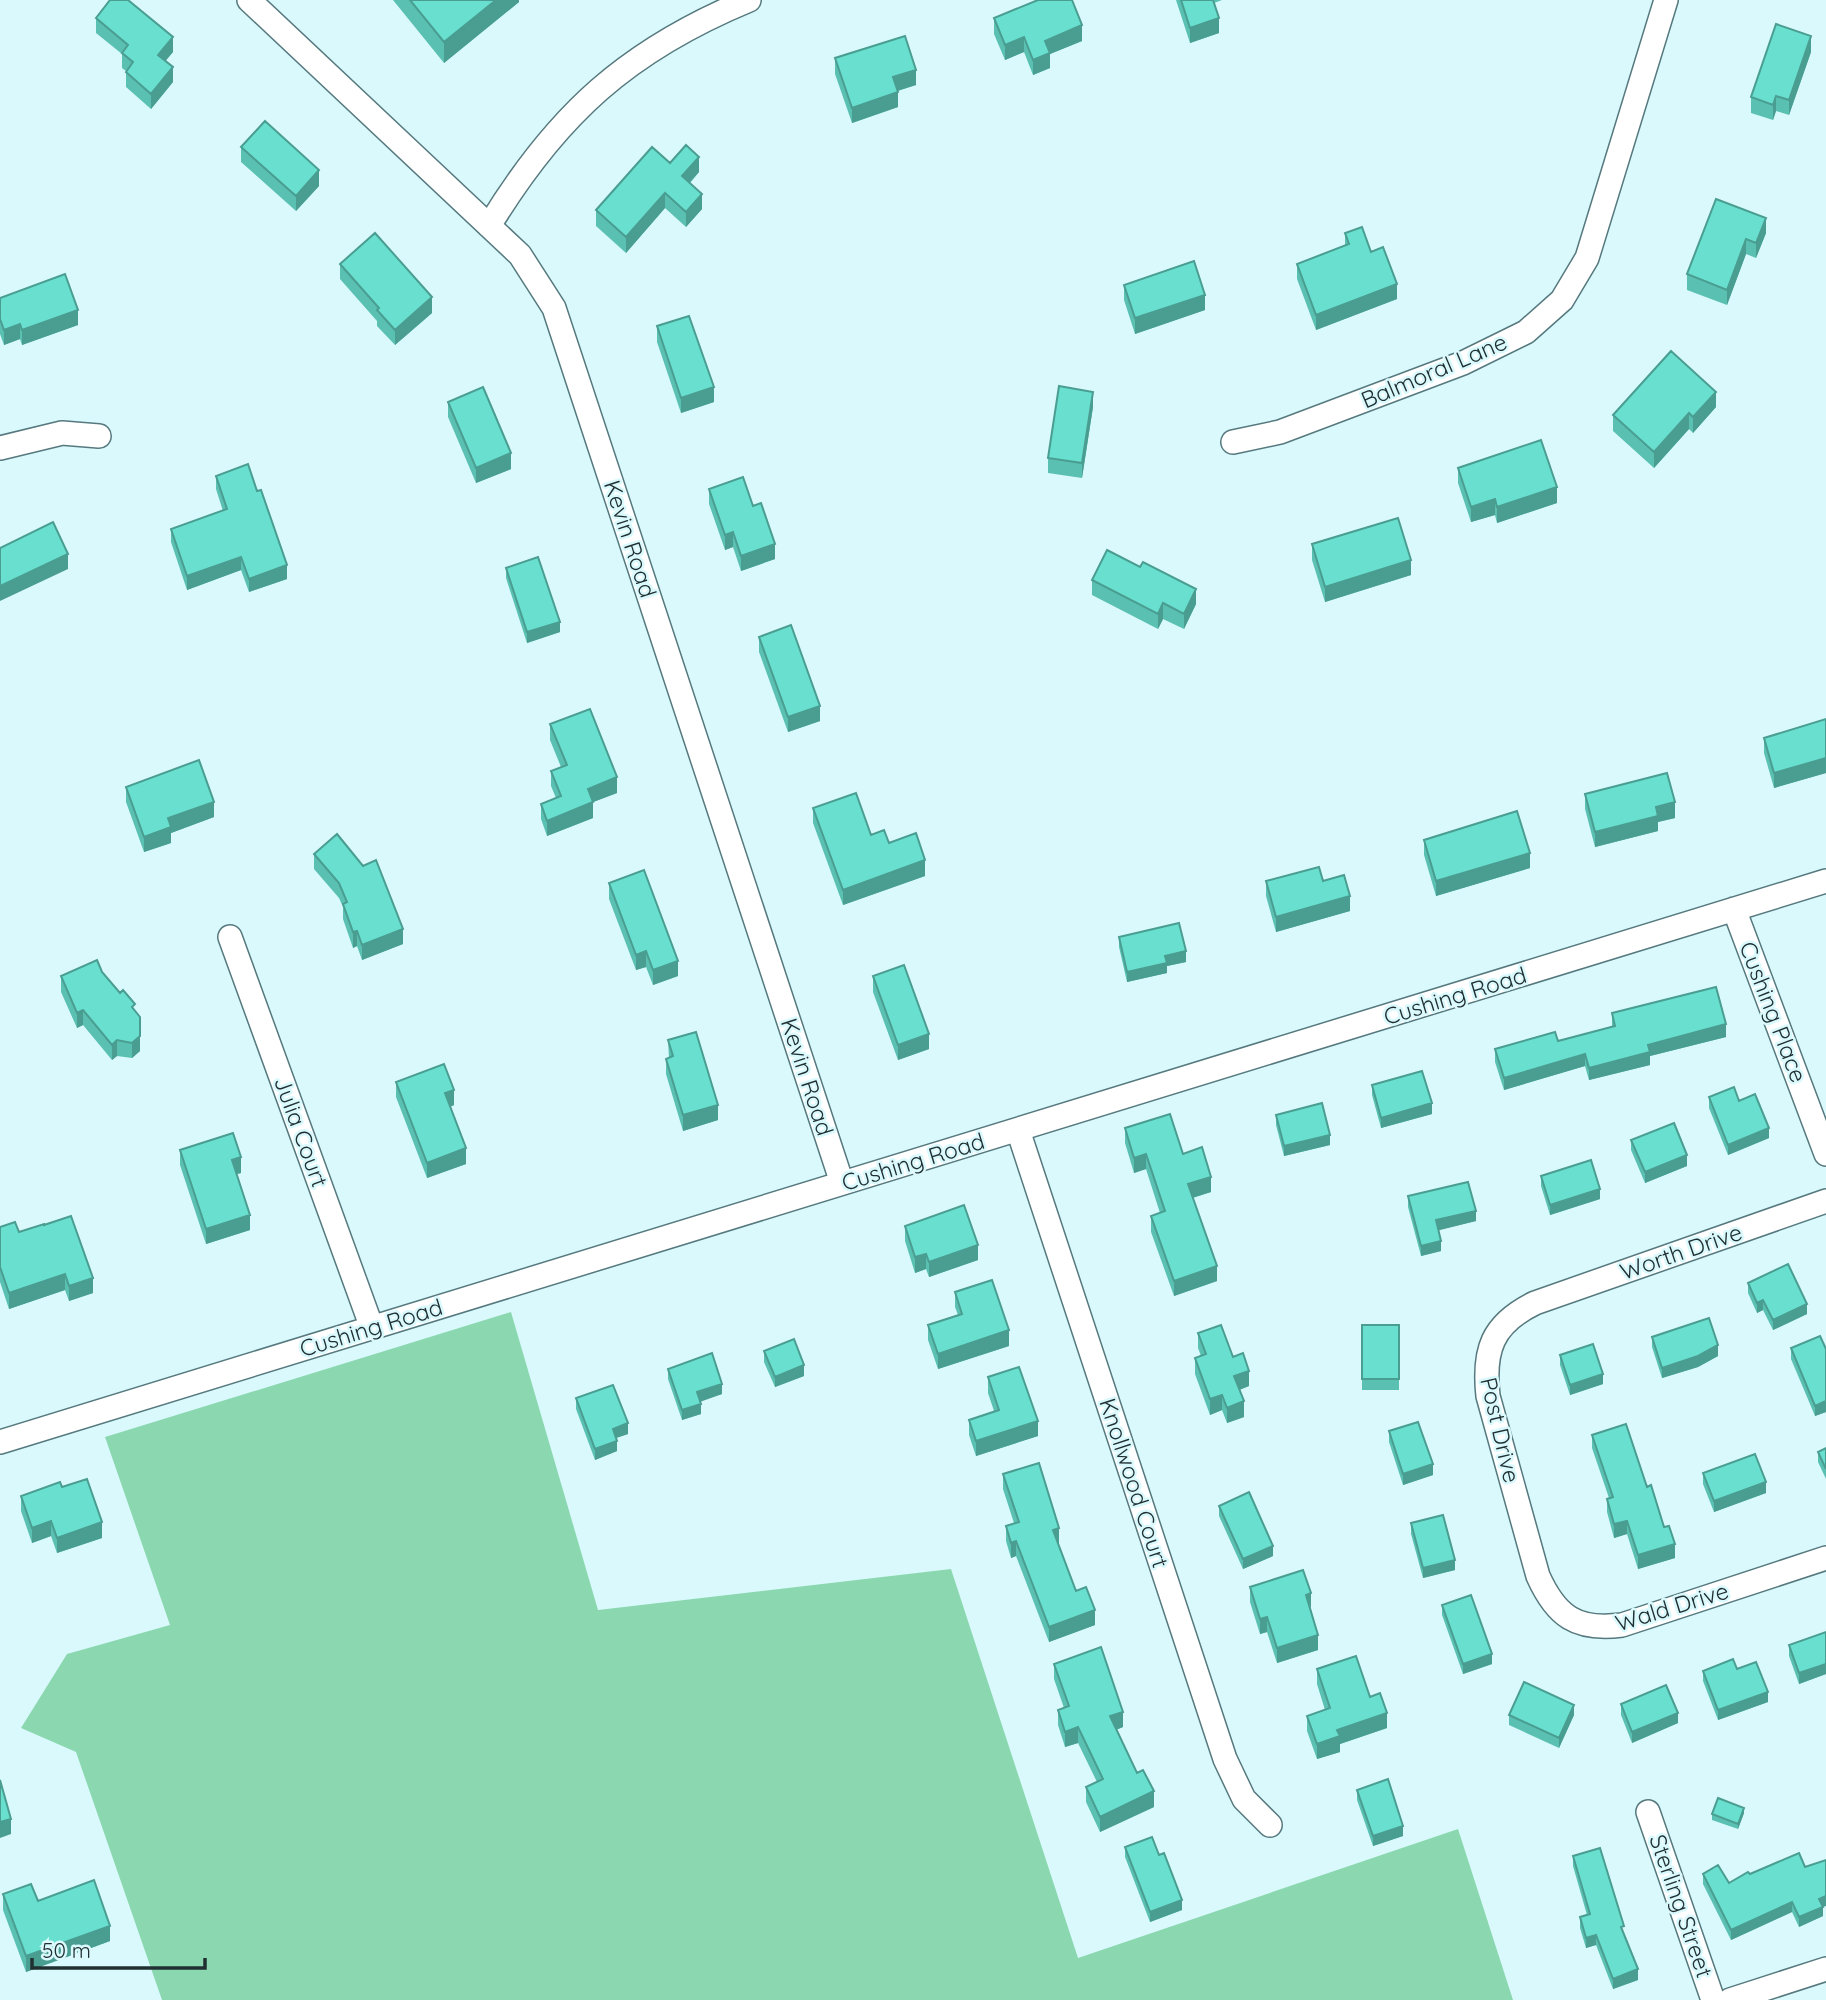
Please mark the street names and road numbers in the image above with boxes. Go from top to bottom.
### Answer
street label: Balmoral Lane [1357,327,1511,414]
street label: Kevin Road [598,477,663,601]
street label: Cushing Place [1733,937,1814,1086]
street label: Cushing Road [1380,960,1530,1031]
street label: Kevin Road [775,1015,840,1139]
street label: Julia Court [268,1073,335,1191]
street label: Cushing Road [838,1126,988,1197]
street label: Worth Drive [1616,1217,1746,1286]
street label: Cushing Road [296,1292,446,1363]
street label: Post Drive [1474,1374,1527,1486]
street label: Knollwood Court [1093,1394,1176,1572]
street label: Wald Drive [1612,1576,1732,1637]
street label: Sterling Street [1643,1830,1720,1981]

